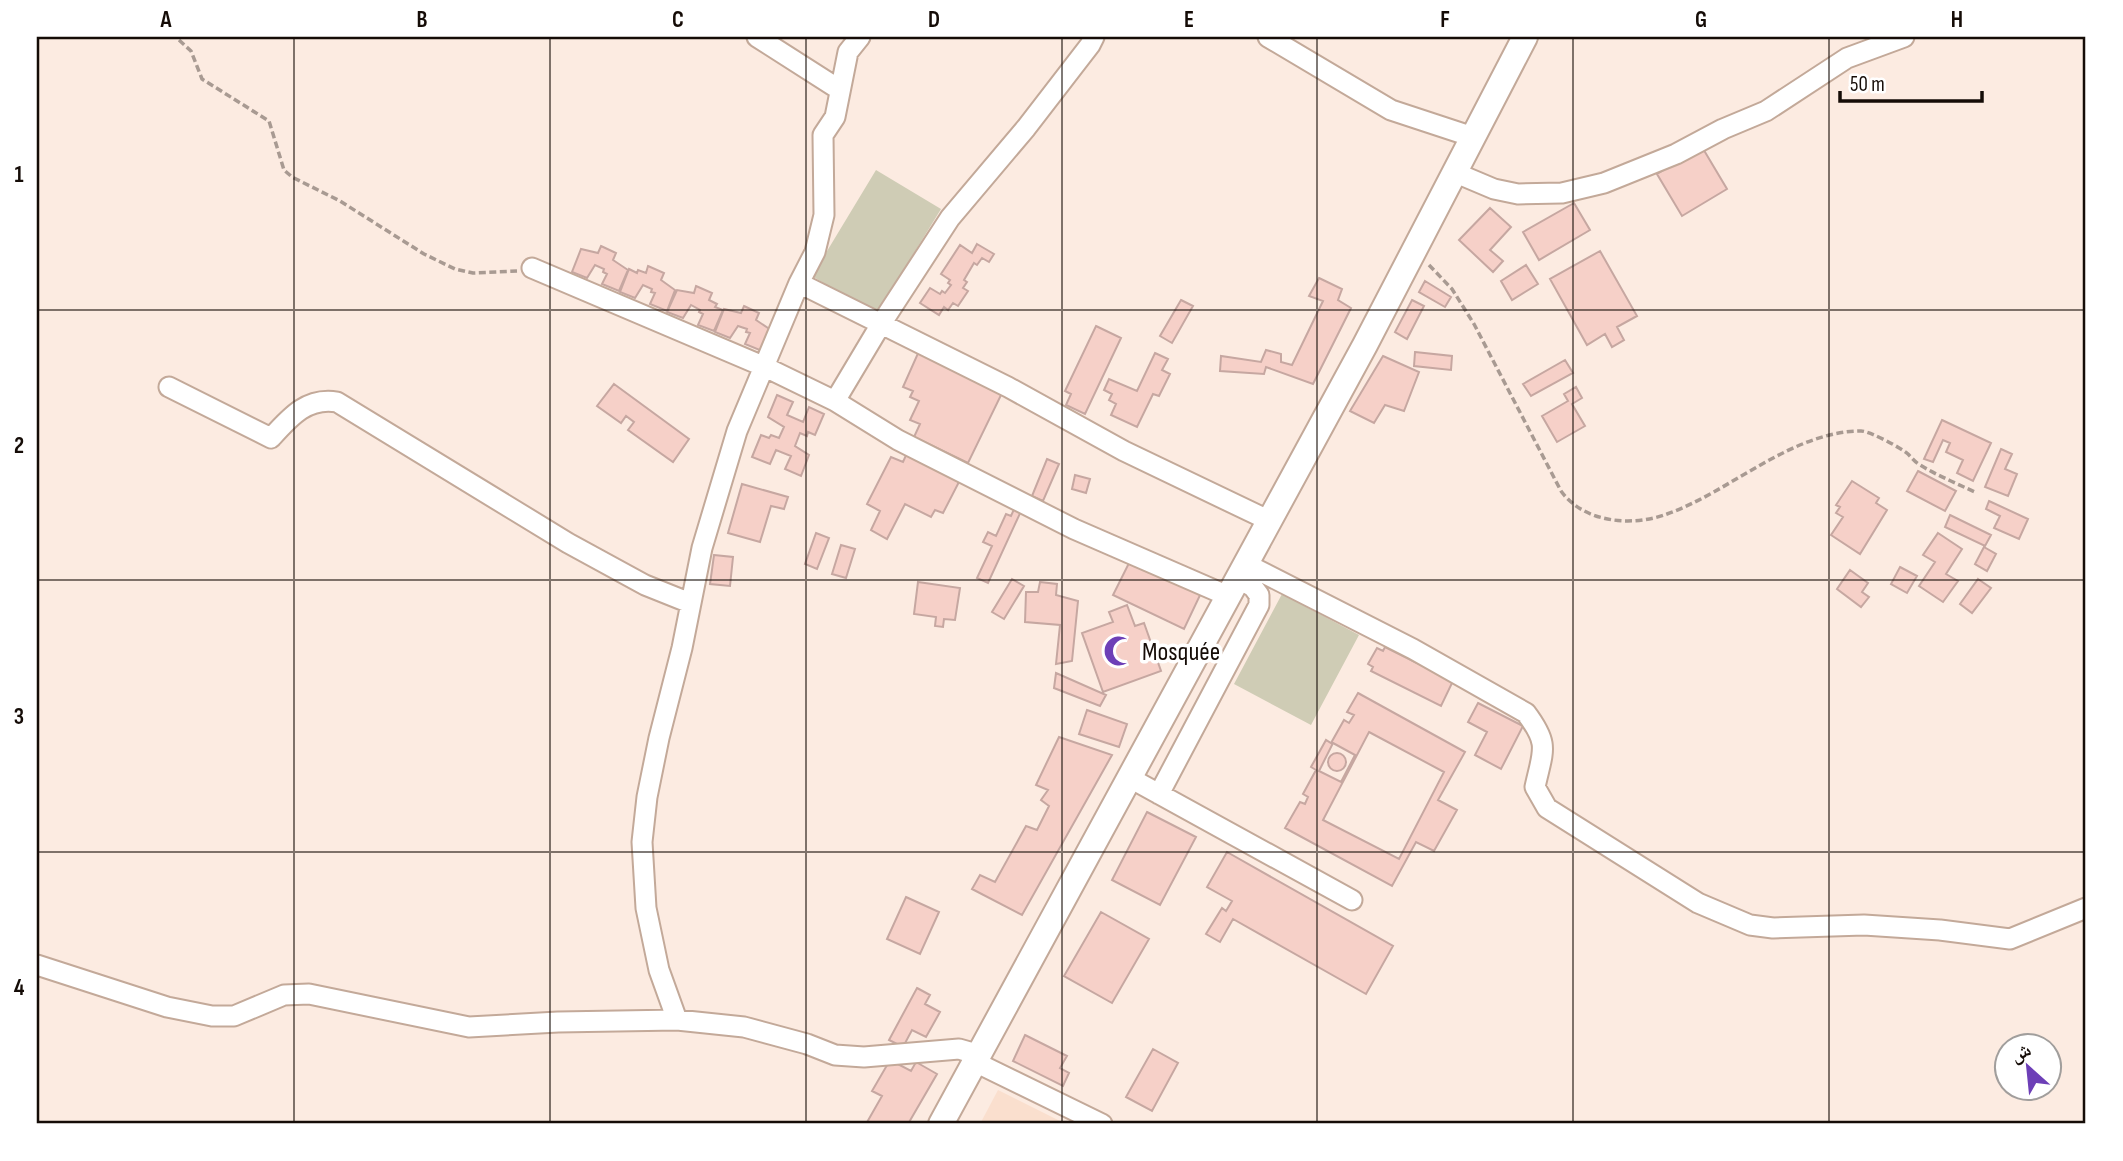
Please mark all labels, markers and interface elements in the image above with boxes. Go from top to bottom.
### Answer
text: A [160,6,173,34]
text: B [417,6,428,34]
text: C [672,6,684,34]
text: D [928,6,940,34]
text: E [1184,6,1194,34]
text: F [1440,6,1450,34]
text: G [1695,6,1707,34]
text: H [1951,6,1963,34]
scale bar [1840,60,1981,104]
text: 50 m [1850,72,1885,97]
text: 1 [14,161,24,189]
text: 2 [14,432,24,460]
mosque icon: Mosquée [1102,634,1136,668]
place label: Mosquée [1142,637,1220,668]
text: 3 [14,703,24,731]
text: 4 [14,974,25,1002]
north arrow [1994,1032,2064,1102]
text: ش [2007,1038,2035,1068]

